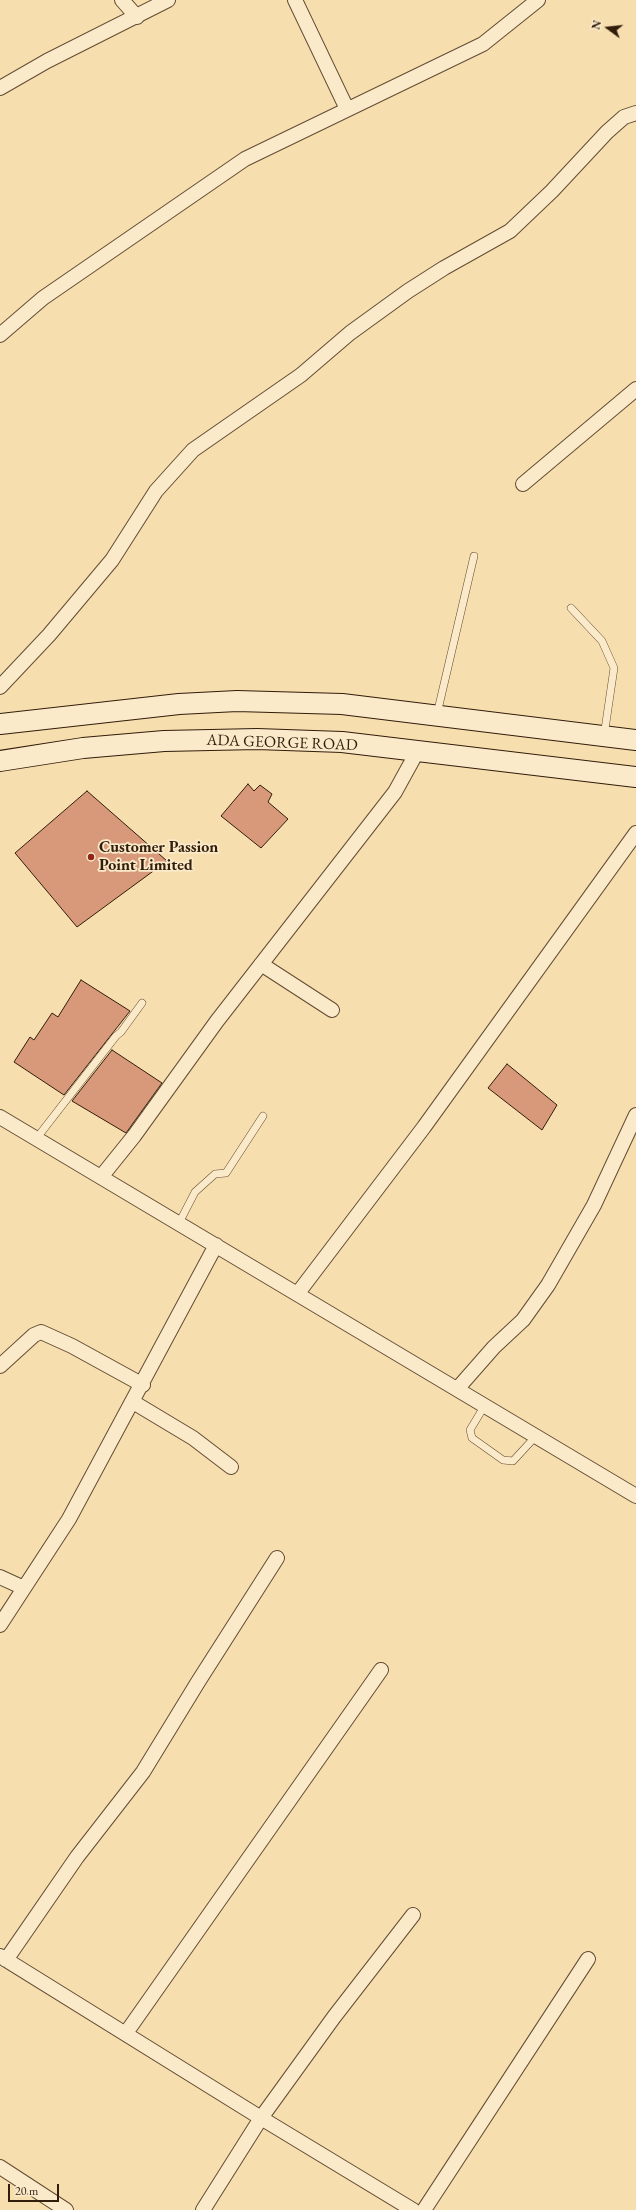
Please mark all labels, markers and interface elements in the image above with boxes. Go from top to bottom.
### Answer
north arrow [588,8,628,48]
text: N [588,19,604,31]
street label: ADA GEORGE ROAD [206,731,358,755]
place label: Customer Passion Point Limited [99,838,218,876]
marker: Customer Passion Point Limited [86,852,96,862]
scale bar [10,2176,61,2202]
text: 20 m [15,2183,38,2199]

